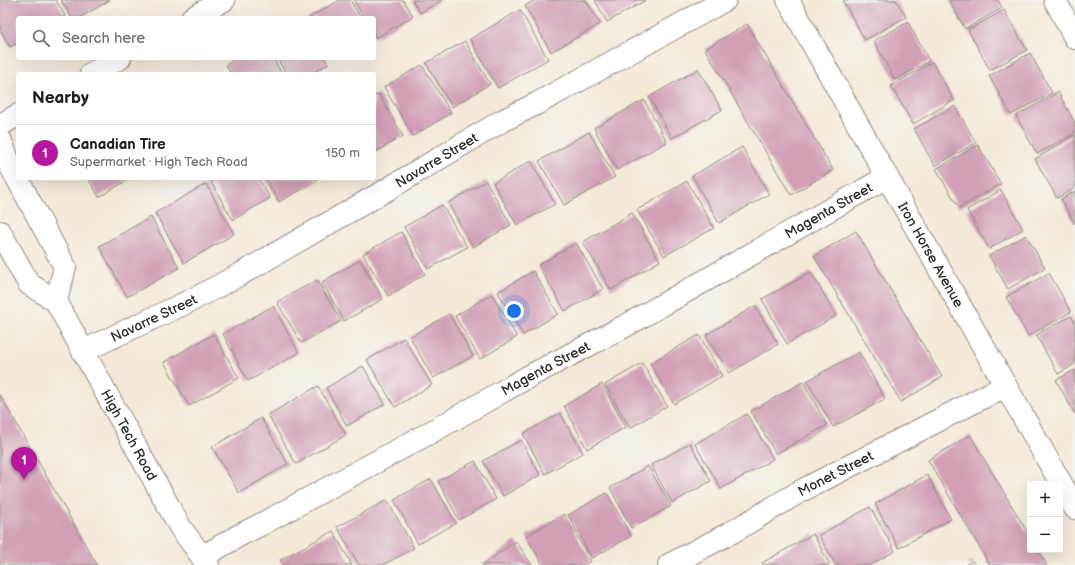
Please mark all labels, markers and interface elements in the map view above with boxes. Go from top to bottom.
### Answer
search box [16,16,376,60]
icon: search [30,27,52,49]
text: Search here [62,29,145,48]
text: Nearby [32,88,89,108]
street label: Navarre Street [392,128,481,191]
text: Canadian Tire [70,135,166,154]
text: 1 [42,145,48,161]
text: 150 m [326,145,360,161]
text: Supermarket · High Tech Road [70,154,248,170]
street label: Magenta Street [782,178,876,242]
street label: Iron Horse Avenue [894,199,968,310]
street label: Navarre Street [108,290,200,345]
your location [504,301,524,321]
street label: Magenta Street [498,337,593,399]
street label: High Tech Road [97,387,161,483]
pin: 1 [11,447,37,480]
street label: Monet Street [795,447,877,500]
map controls [1027,481,1063,553]
button: + [1027,481,1063,517]
button: − [1027,517,1063,553]

